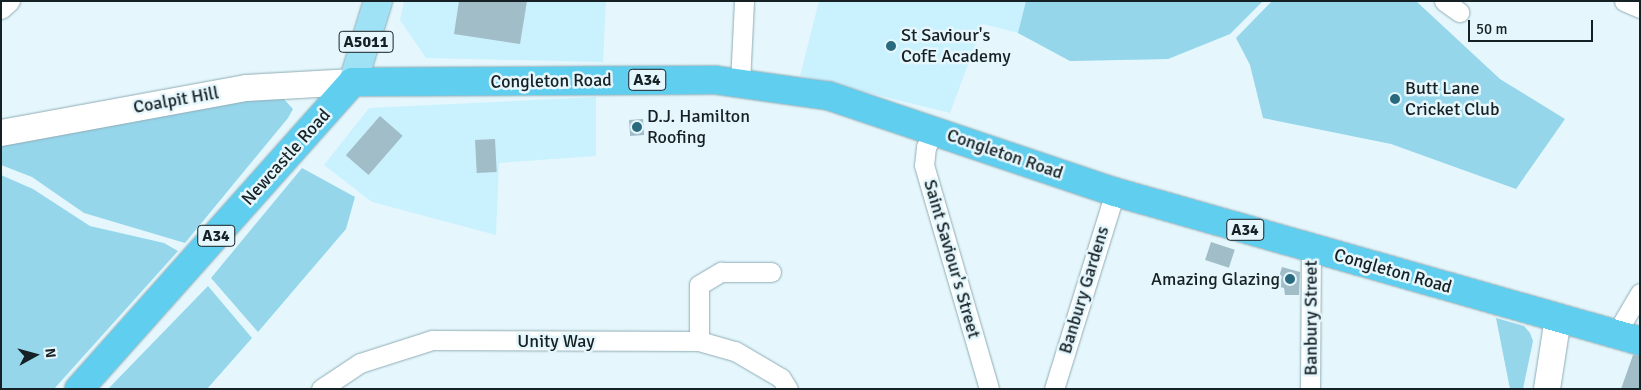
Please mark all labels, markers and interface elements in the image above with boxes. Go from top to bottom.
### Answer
scale bar [1471,10,1596,42]
text: 50 m [1476,20,1507,38]
place label: St Saviour's CofE Academy [901,25,1011,68]
road number: A5011 [338,28,394,56]
marker: St Saviour's CofE Academy [885,40,897,52]
road number: A34 [628,66,666,94]
street label: Congleton Road [490,69,612,93]
place label: Butt Lane Cricket Club [1405,78,1499,120]
street label: Coalpit Hill [132,82,220,118]
marker: Butt Lane Cricket Club [1389,93,1401,105]
street label: Newcastle Road [237,104,335,210]
place label: D.J. Hamilton Roofing [647,106,750,148]
marker: D.J. Hamilton Roofing [631,121,643,133]
street label: Congleton Road [944,124,1066,184]
street label: Saint Saviour's Street [919,177,985,341]
road number: A34 [1226,216,1264,244]
road number: A34 [197,222,235,250]
street label: Banbury Gardens [1054,224,1114,356]
street label: Congleton Road [1332,244,1454,298]
street label: Banbury Street [1300,260,1322,376]
place label: Amazing Glazing [1151,268,1280,290]
marker: Amazing Glazing [1284,273,1296,285]
north arrow [10,330,60,380]
street label: Unity Way [517,330,595,352]
text: N [41,347,59,359]

